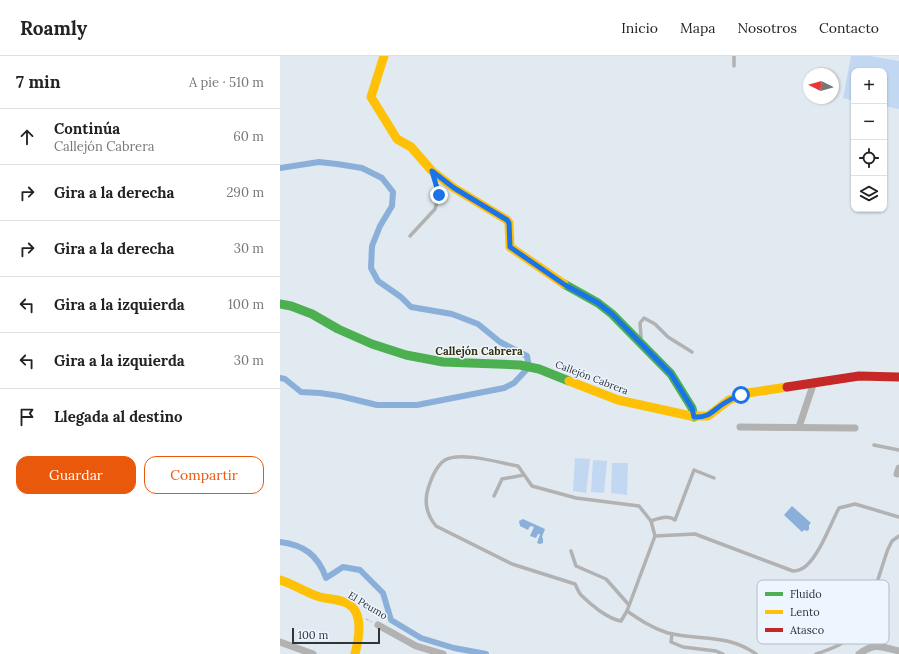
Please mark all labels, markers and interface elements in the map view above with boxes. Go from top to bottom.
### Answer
text: Roamly [20,16,87,40]
text: Inicio [621,19,658,37]
text: Mapa [680,19,716,37]
text: Nosotros [738,19,797,37]
text: Contacto [819,19,879,37]
north arrow [803,68,839,104]
map controls [851,68,887,212]
button: + [851,68,887,104]
text: 7 min [16,71,61,93]
text: A pie · 510 m [189,74,264,91]
button: − [851,104,887,140]
text: Continúa [54,119,120,138]
icon: ahead [16,126,38,148]
text: 60 m [233,128,264,145]
text: Callejón Cabrera [54,138,154,155]
button: locate [851,140,887,176]
button: layers [851,176,887,212]
icon: right [16,182,38,204]
text: Gira a la derecha [54,183,174,202]
text: 290 m [226,184,264,201]
route end [430,186,448,204]
icon: right [16,238,38,260]
text: Gira a la derecha [54,239,174,258]
text: 30 m [234,240,264,257]
icon: left [16,294,38,316]
text: Gira a la izquierda [54,295,185,314]
text: 100 m [228,296,264,313]
district label: Callejón Cabrera [435,344,523,358]
icon: left [16,350,38,372]
text: Gira a la izquierda [54,351,185,370]
text: 30 m [234,352,264,369]
street label: Callejón Cabrera [553,358,630,397]
route start [732,386,750,404]
icon: arrive [16,406,38,428]
text: Llegada al destino [54,407,183,426]
button: Guardar [16,456,136,494]
button: Compartir [144,456,264,494]
legend [757,580,889,644]
text: Fluido [790,587,822,601]
street label: El Peumo [346,589,390,622]
text: Lento [790,605,820,619]
text: Atasco [789,623,824,637]
scale bar [292,626,380,645]
text: 100 m [298,628,328,642]

